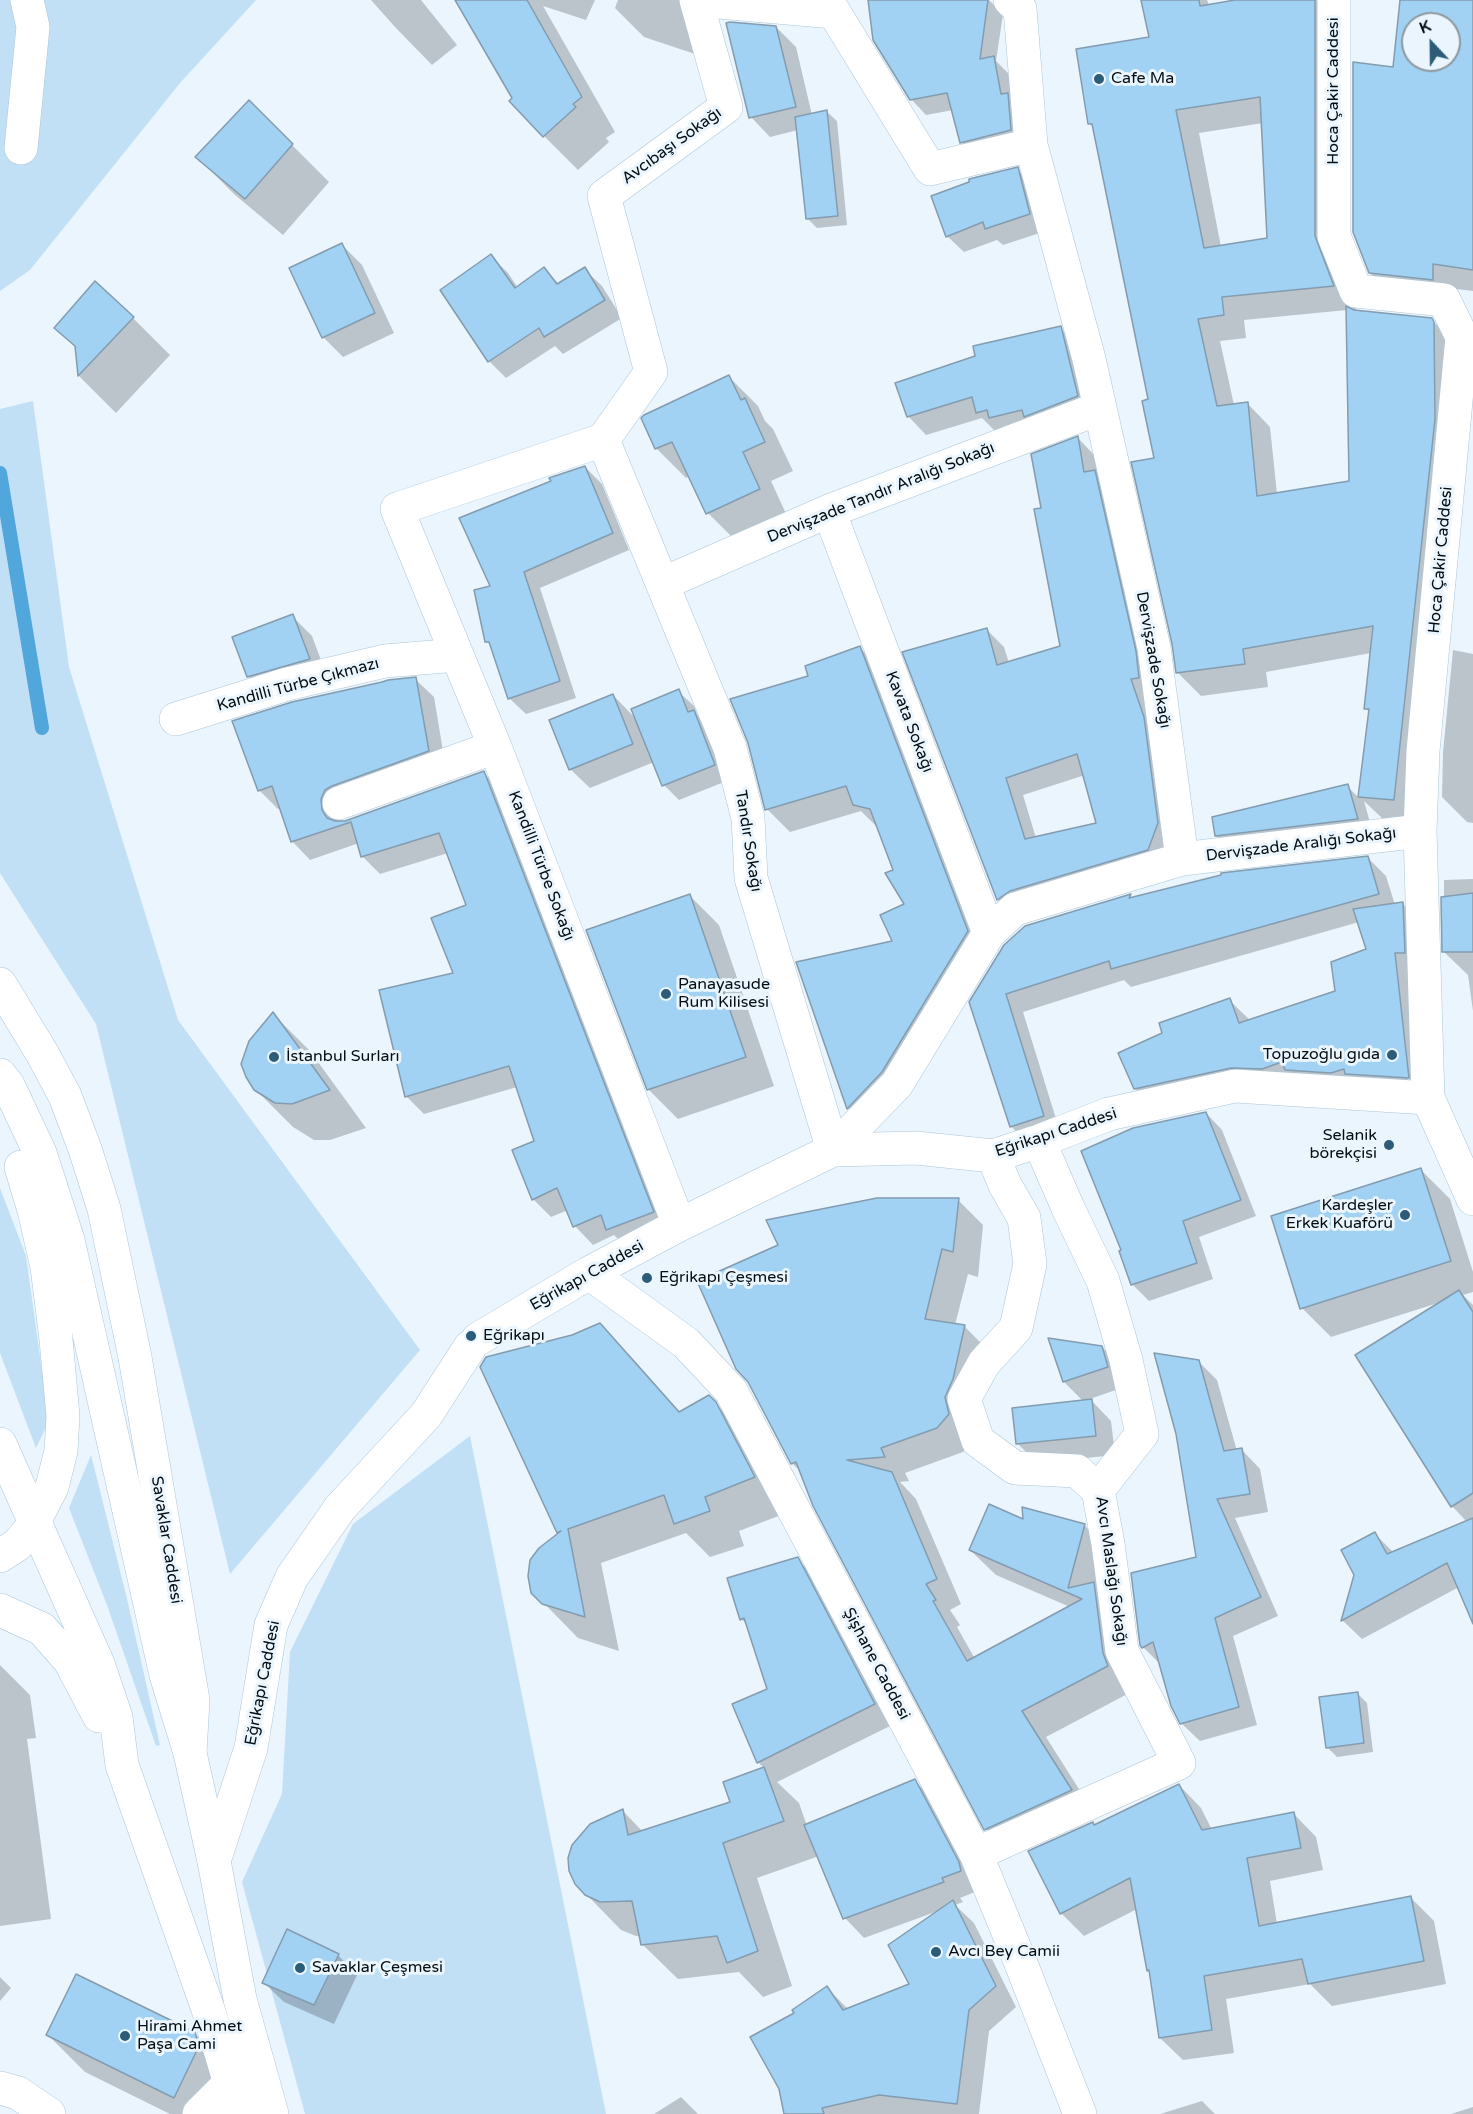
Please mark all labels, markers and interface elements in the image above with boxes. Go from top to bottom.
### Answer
north arrow [1401,12,1461,72]
text: K [1416,16,1434,38]
street label: Hoca Çakir Caddesi [1324,17,1344,165]
place label: Cafe Ma [1111,69,1174,89]
marker: Cafe Ma [1092,72,1106,86]
street label: Avcıbaşı Sokağı [618,103,726,189]
street label: Dervişzade Tandır Aralığı Sokağı [765,439,997,547]
street label: Hoca Çakir Caddesi [1425,486,1457,634]
street label: Dervişzade Sokağı [1132,590,1174,730]
street label: Kandilli Türbe Çıkmazı [215,654,381,716]
street label: Kavata Sokağı [881,669,937,775]
street label: Kandilli Türbe Sokağı [504,788,578,944]
street label: Tandır Sokağı [730,789,766,893]
street label: Dervişzade Aralığı Sokağı [1205,824,1397,866]
place label: Panayasude Rum Kilisesi [678,975,770,1013]
marker: Panayasude Rum Kilisesi [659,987,673,1001]
place label: Topuzoğlu gıda [1263,1045,1380,1065]
place label: İstanbul Surları [286,1047,400,1067]
marker: Topuzoğlu gıda [1385,1048,1399,1062]
marker: İstanbul Surları [267,1050,281,1064]
street label: Eğrikapı Caddesi [993,1104,1119,1162]
place label: Selanik börekçisi [1309,1126,1377,1164]
marker: Selanik börekçisi [1382,1138,1396,1152]
place label: Kardeşler Erkek Kuaförü [1286,1196,1393,1234]
marker: Kardeşler Erkek Kuaförü [1398,1208,1412,1222]
street label: Eğrikapı Caddesi [527,1237,647,1315]
place label: Eğrikapı Çeşmesi [659,1268,788,1288]
marker: Eğrikapı Çeşmesi [640,1271,654,1285]
place label: Eğrikapı [483,1326,545,1346]
marker: Eğrikapı [464,1329,478,1343]
street label: Savaklar Caddesi [146,1475,186,1605]
street label: Avcı Maslağı Sokağı [1091,1495,1131,1647]
street label: Şişhane Caddesi [838,1605,914,1723]
street label: Eğrikapı Caddesi [241,1619,285,1747]
place label: Avcı Bey Camii [948,1942,1060,1962]
marker: Avcı Bey Camii [929,1945,943,1959]
place label: Savaklar Çeşmesi [312,1958,443,1978]
marker: Savaklar Çeşmesi [293,1961,307,1975]
place label: Hirami Ahmet Paşa Cami [137,2017,242,2055]
marker: Hirami Ahmet Paşa Cami [118,2029,132,2043]

